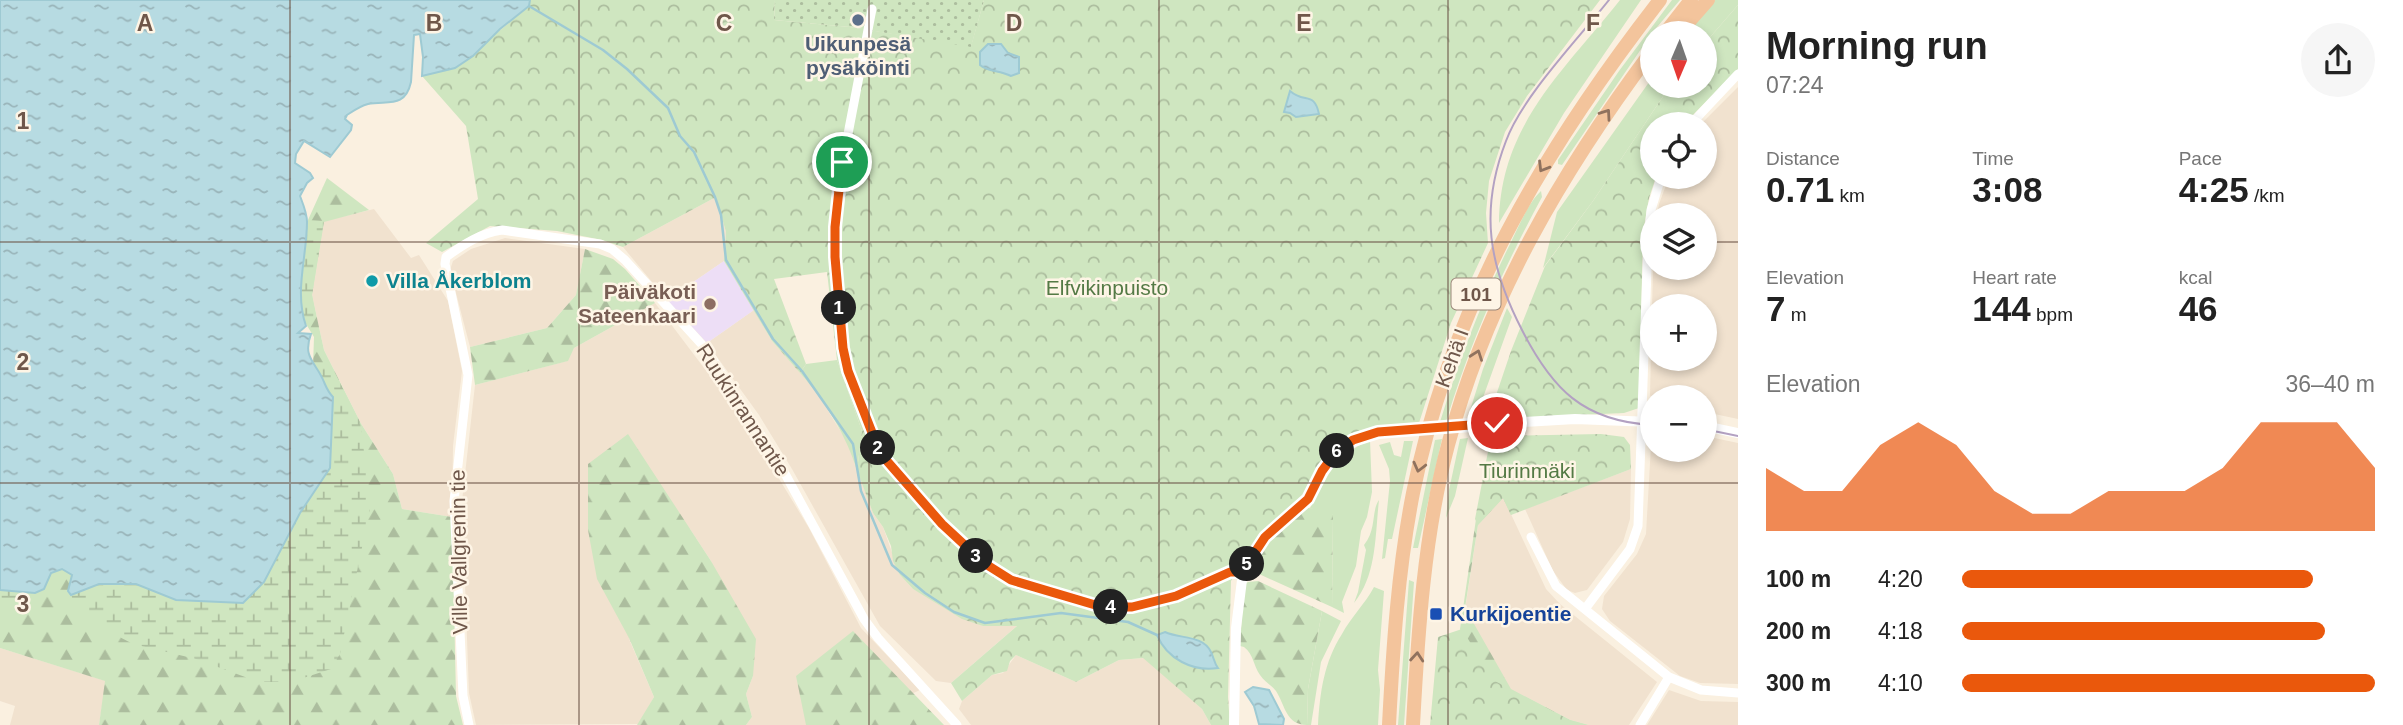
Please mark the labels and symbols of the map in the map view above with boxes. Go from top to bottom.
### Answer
text: A [137,10,153,36]
text: B [426,10,442,36]
text: C [716,10,732,36]
text: D [1006,10,1022,36]
text: E [1296,10,1312,36]
text: F [1586,10,1600,36]
marker: Uikunpesä pysäköinti [850,12,866,28]
north arrow [1640,21,1717,98]
place label: Uikunpesä pysäköinti [805,32,911,79]
text: 1 [17,108,30,134]
one-way arrow [1598,109,1610,122]
pin [812,132,872,192]
one-way arrow [1538,160,1551,173]
place label: Villa Åkerblom [386,269,532,292]
marker: Villa Åkerblom [364,273,380,289]
park label: Elfvikinpuisto [1046,276,1168,299]
road number: 101 [1452,278,1500,310]
place label: Päiväkoti Sateenkaari [578,280,696,327]
pin: 1 [822,290,856,326]
marker: Päiväkoti Sateenkaari [702,296,718,312]
street label: Kehä I [1430,325,1473,390]
street label: Ruukinrannantie [692,339,795,480]
text: 2 [17,349,29,375]
one-way arrow [1469,349,1483,361]
pin [1467,393,1527,453]
pin: 2 [860,430,896,466]
pin: 6 [1320,434,1354,468]
park label: Tiurinmäki [1479,459,1575,482]
one-way arrow [1413,461,1427,473]
street label: Ville Vallgrenin tie [446,469,471,635]
pin: 3 [958,538,993,574]
pin: 5 [1230,546,1264,582]
pin: 4 [1094,590,1128,624]
text: 3 [17,591,29,617]
place label: Kurkijoentie [1450,602,1571,625]
marker: Kurkijoentie [1428,606,1444,622]
one-way arrow [1409,651,1424,662]

